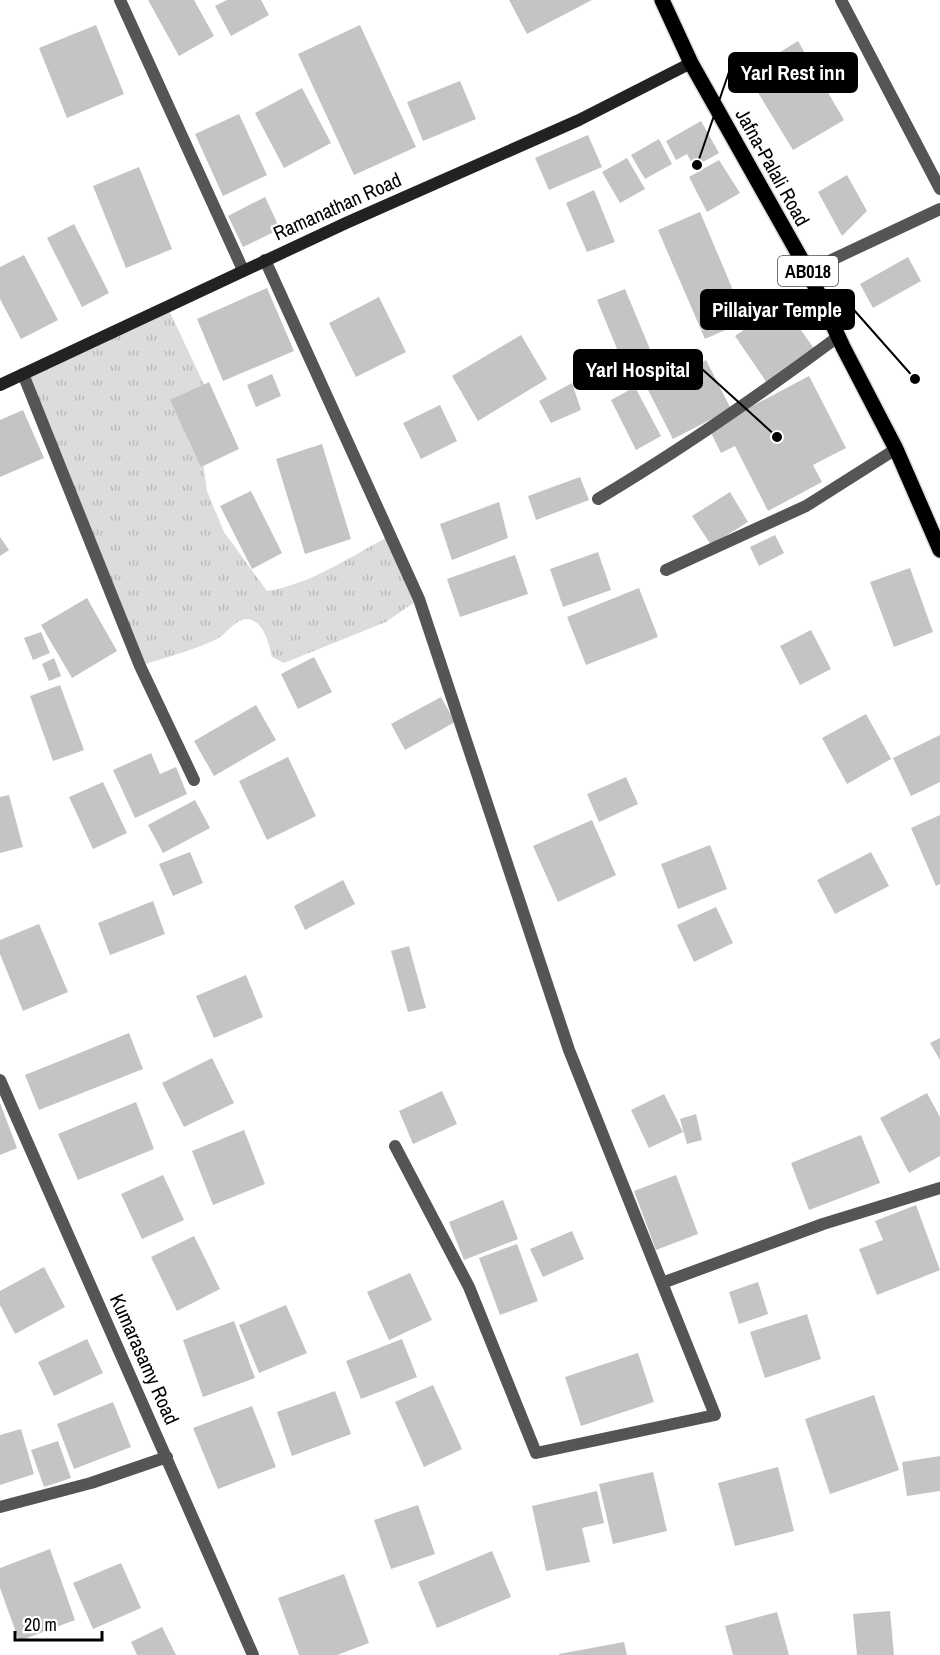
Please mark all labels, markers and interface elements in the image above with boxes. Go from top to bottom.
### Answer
callout: Yarl Rest inn [729,53,857,92]
text: Yarl Rest inn [741,58,845,87]
street label: Jafna-Palali Road [730,103,816,231]
street label: Ramanathan Road [269,166,405,246]
road number: AB018 [778,256,838,286]
callout: Pillaiyar Temple [701,290,854,329]
text: Pillaiyar Temple [712,295,842,324]
callout: Yarl Hospital [574,350,702,389]
text: Yarl Hospital [586,355,690,384]
street label: Kumarasamy Road [104,1289,186,1429]
scale bar [15,1604,102,1642]
text: 20 m [24,1612,57,1637]

